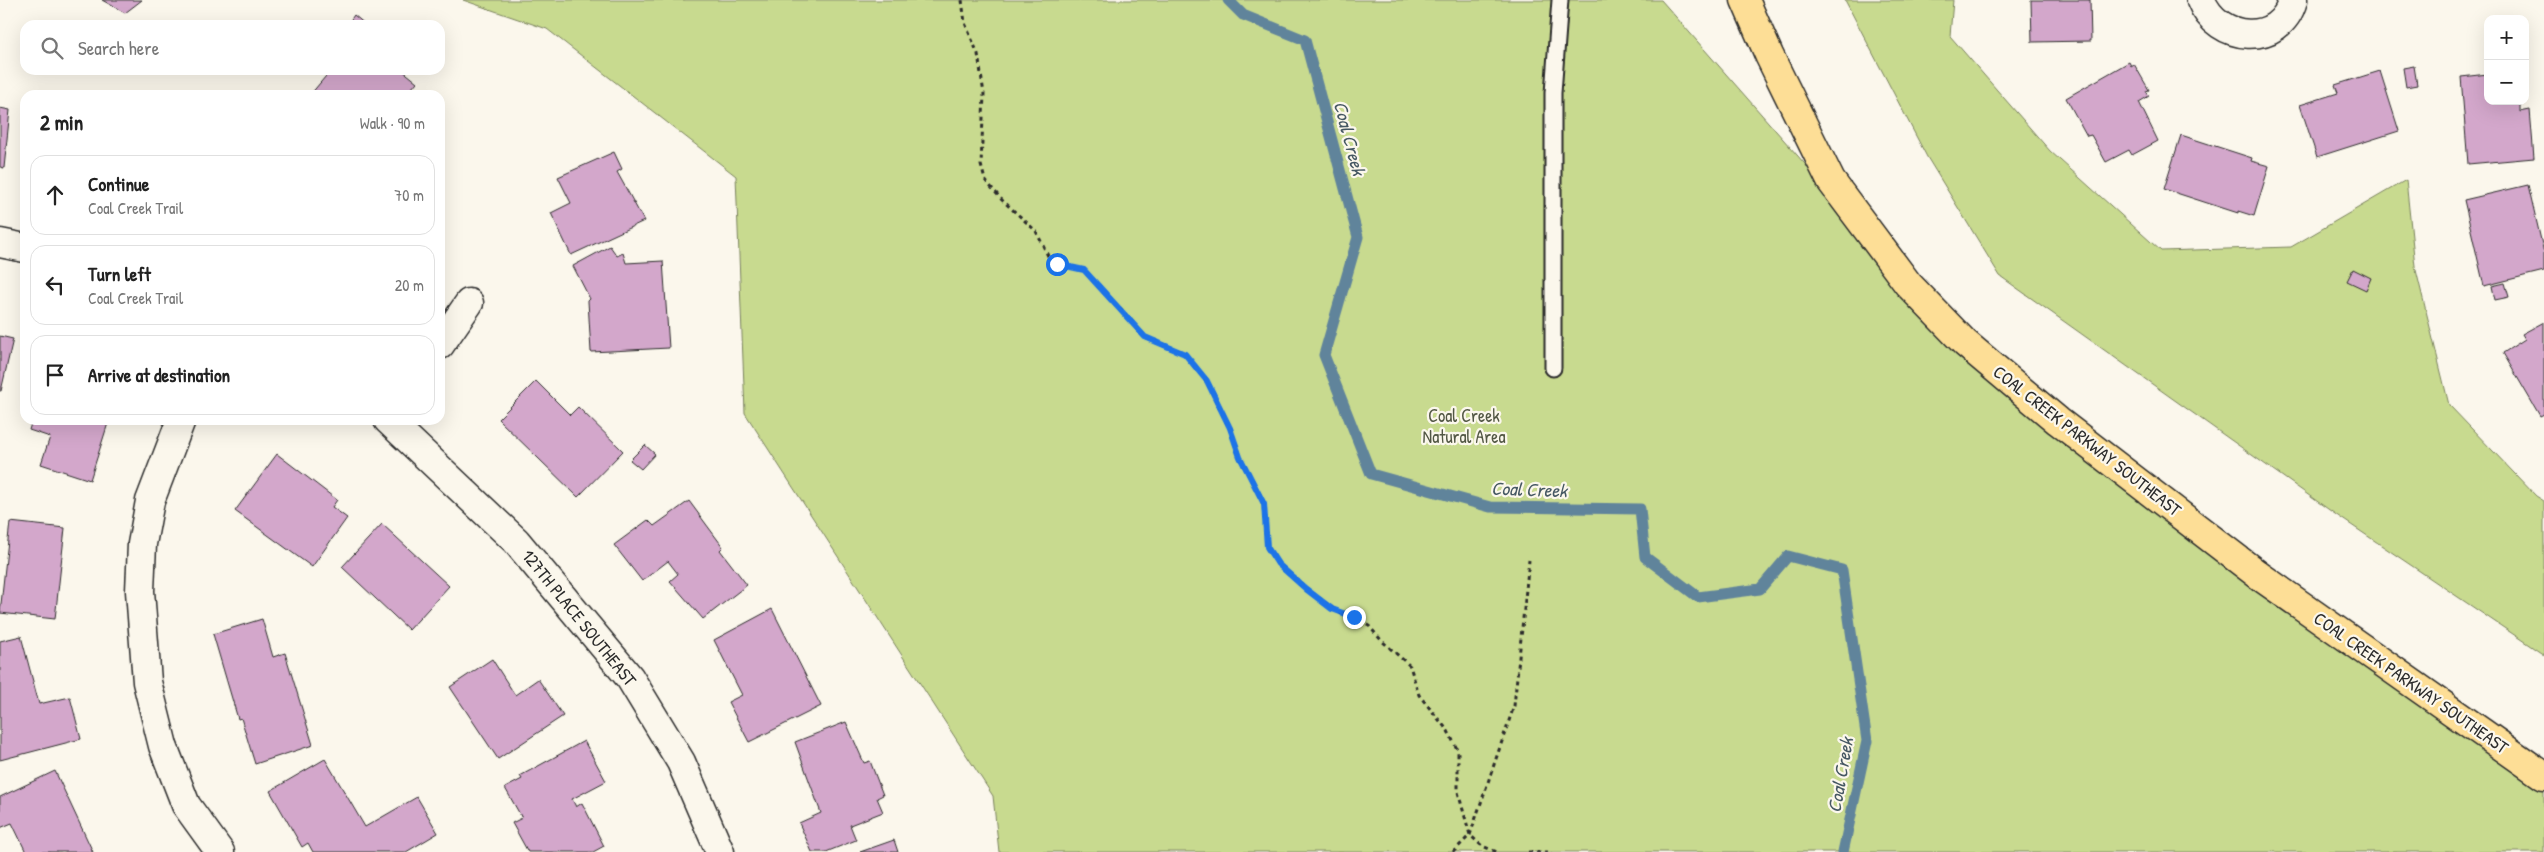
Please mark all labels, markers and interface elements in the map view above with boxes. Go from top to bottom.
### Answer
map controls [2484,15,2529,105]
button: + [2484,15,2529,60]
search box [20,20,445,75]
icon: search [38,34,66,62]
text: Search here [78,35,159,61]
button: − [2484,60,2529,105]
water label: Coal Creek [1328,98,1373,180]
text: 2 min [40,108,83,137]
text: Walk · 90 m [360,112,425,134]
text: Continue [88,171,149,197]
icon: ahead [41,181,69,209]
text: 70 m [394,184,424,206]
text: Coal Creek Trail [88,197,183,219]
route start [1046,253,1069,276]
text: Turn left [88,261,151,287]
icon: left [41,271,69,299]
text: 20 m [395,274,424,296]
text: Coal Creek Trail [88,287,183,309]
street label: COAL CREEK PARKWAY SOUTHEAST [1988,359,2187,522]
icon: arrive [41,361,69,389]
text: Arrive at destination [88,362,230,388]
park label: Coal Creek Natural Area [1423,403,1505,449]
water label: Coal Creek [1491,475,1569,503]
street label: 127TH PLACE SOUTHEAST [516,544,643,692]
route end [1343,606,1366,629]
street label: COAL CREEK PARKWAY SOUTHEAST [2309,606,2514,760]
water label: Coal Creek [1821,733,1860,815]

